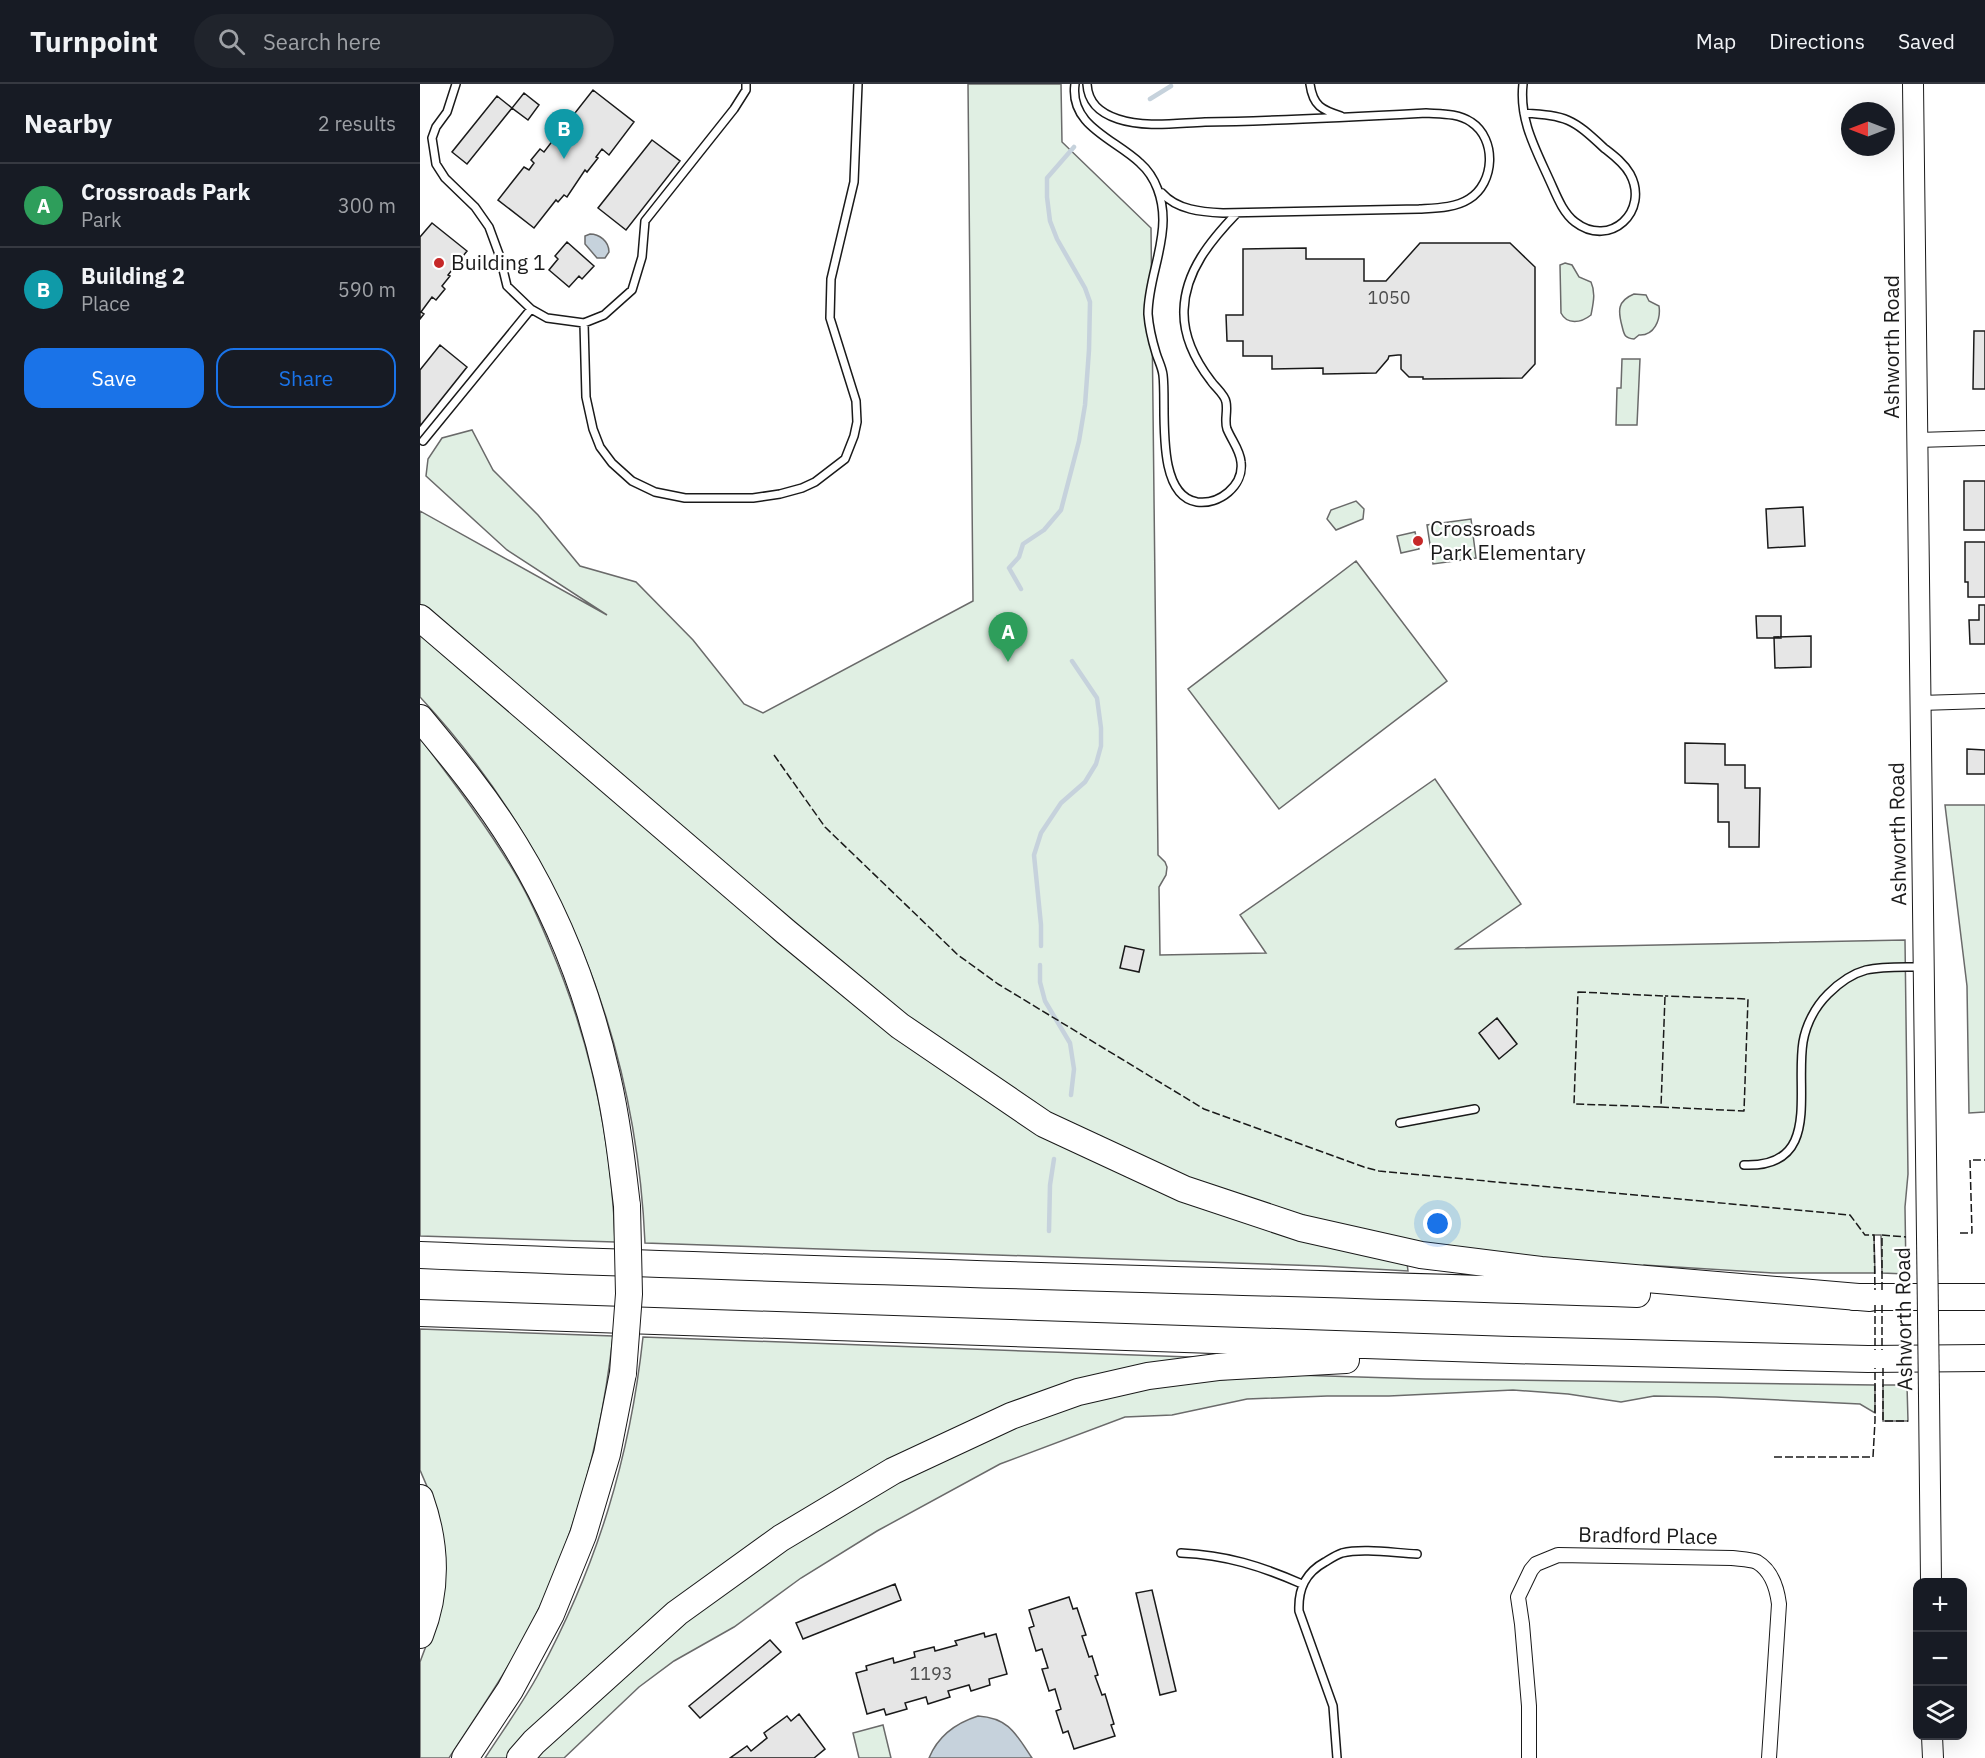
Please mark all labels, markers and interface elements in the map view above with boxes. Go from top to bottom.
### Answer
search box [194,14,614,68]
text: Turnpoint [30,23,158,60]
icon: search [215,25,248,58]
text: Search here [263,27,381,56]
text: Map [1696,27,1736,55]
text: Directions [1769,27,1865,55]
text: Saved [1898,27,1955,55]
north arrow [1841,102,1895,156]
text: Nearby [24,106,112,140]
text: 2 results [318,110,396,137]
pin: B [544,110,584,159]
text: Crossroads Park [81,177,250,206]
text: A [37,192,50,219]
text: 300 m [338,192,396,219]
text: Park [81,206,121,233]
place label: Building 1 [451,248,546,276]
marker: Building 1 [432,256,446,270]
text: Building 2 [81,261,185,290]
street label: Ashworth Road [1877,275,1905,419]
text: B [37,276,50,303]
text: 590 m [338,276,396,303]
house number: 1050 [1367,286,1411,309]
text: Place [81,290,130,317]
button: Save [24,348,204,408]
button: Share [216,348,396,408]
place label: Crossroads Park Elementary [1430,514,1586,566]
marker: Crossroads Park Elementary [1411,534,1425,548]
pin: A [988,612,1028,662]
street label: Ashworth Road [1882,762,1912,906]
your location [1423,1209,1452,1238]
street label: Ashworth Road [1888,1247,1918,1391]
street label: Bradford Place [1578,1520,1718,1550]
map controls [1913,1578,1967,1740]
button: + [1913,1578,1967,1632]
button: − [1913,1632,1967,1686]
house number: 1193 [909,1662,953,1685]
button: layers [1913,1686,1967,1740]

